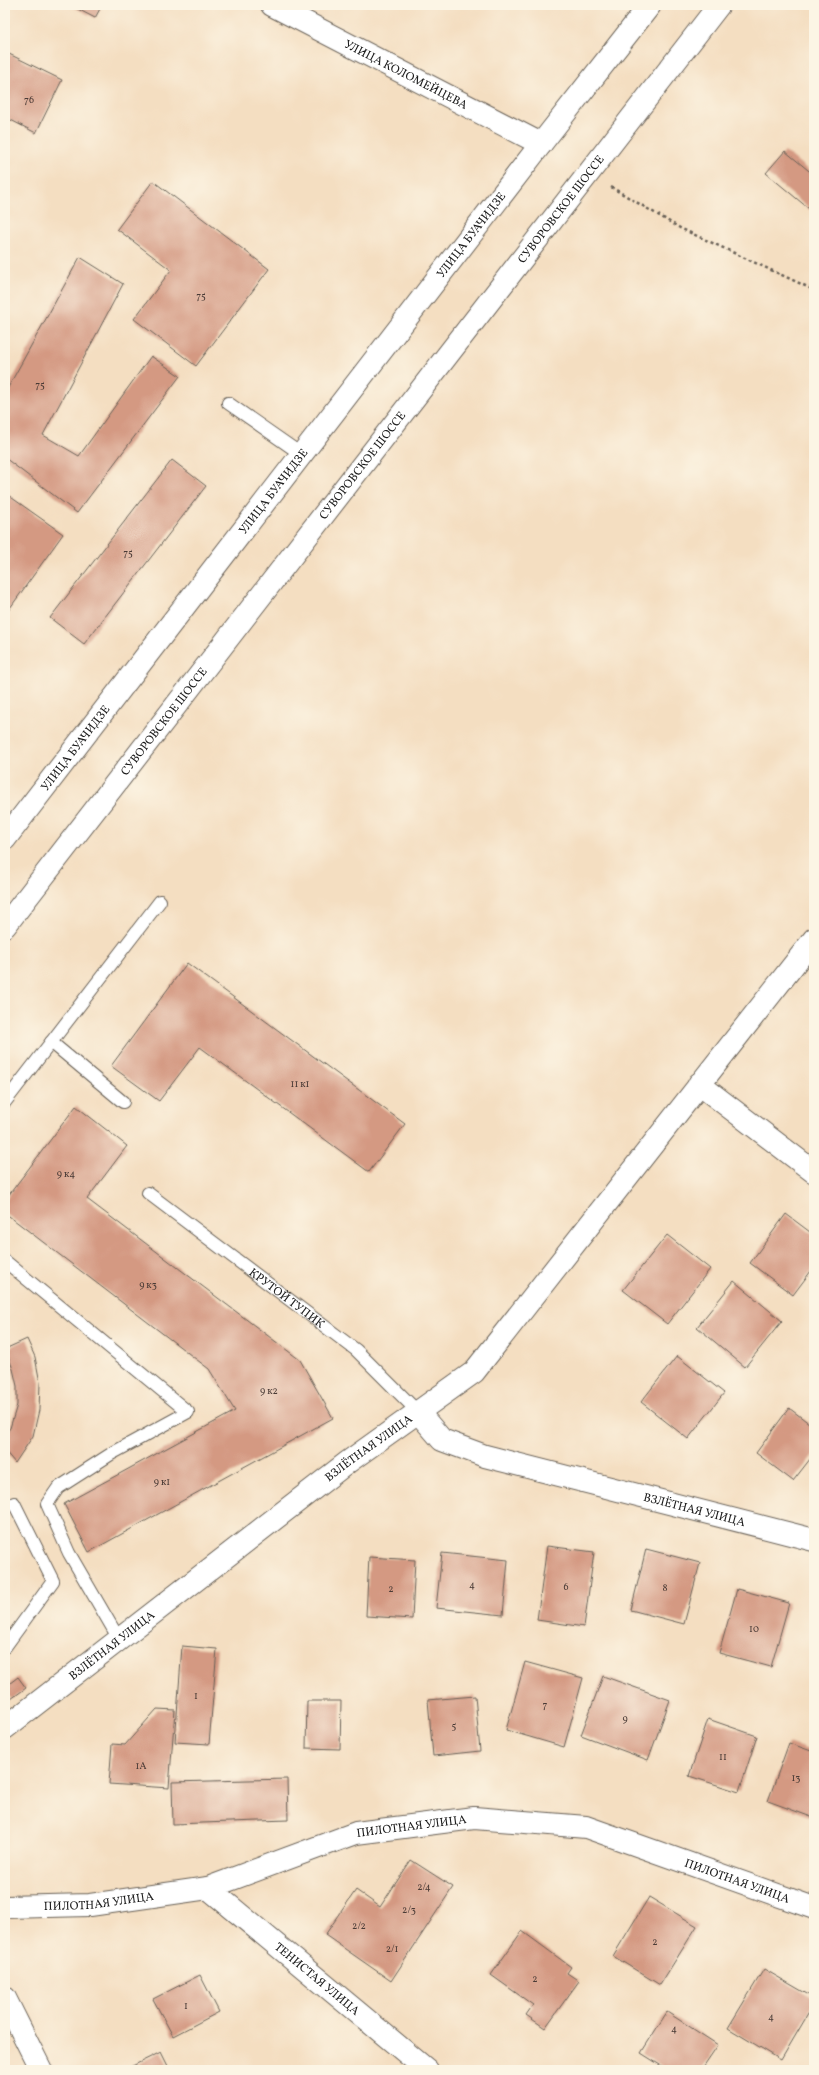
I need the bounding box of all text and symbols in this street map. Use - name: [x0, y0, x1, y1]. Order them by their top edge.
- street label: УЛИЦА КОЛОМЕЙЦЕВА: [341, 37, 471, 114]
- house number: 76: [24, 93, 34, 107]
- street label: СУВОРОВСКОЕ ШОССЕ: [515, 152, 608, 267]
- street label: УЛИЦА БУАЧИДЗЕ: [434, 189, 510, 282]
- house number: 75: [196, 289, 206, 303]
- house number: 75: [35, 378, 45, 392]
- street label: СУВОРОВСКОЕ ШОССЕ: [316, 408, 410, 523]
- street label: УЛИЦА БУАЧИДЗЕ: [236, 446, 312, 538]
- house number: 75: [123, 546, 133, 560]
- street label: СУВОРОВСКОЕ ШОССЕ: [117, 665, 211, 779]
- street label: УЛИЦА БУАЧИДЗЕ: [38, 702, 114, 795]
- house number: 11 к1: [291, 1077, 310, 1091]
- house number: 9 к4: [57, 1167, 75, 1181]
- street label: КРУТОЙ ТУПИК: [245, 1265, 327, 1332]
- house number: 9 к3: [139, 1278, 157, 1292]
- house number: 9 к2: [260, 1384, 278, 1398]
- street label: ВЗЛЁТНАЯ УЛИЦА: [322, 1411, 417, 1486]
- house number: 9 к1: [154, 1475, 170, 1489]
- street label: ВЗЛЁТНАЯ УЛИЦА: [641, 1490, 747, 1531]
- house number: 4: [469, 1578, 475, 1592]
- house number: 6: [563, 1580, 569, 1594]
- house number: 8: [662, 1581, 668, 1595]
- house number: 2: [388, 1582, 394, 1596]
- street label: ВЗЛЁТНАЯ УЛИЦА: [66, 1607, 159, 1684]
- house number: 10: [749, 1622, 759, 1636]
- house number: 1: [194, 1689, 198, 1703]
- house number: 7: [543, 1698, 548, 1712]
- house number: 9: [622, 1712, 628, 1726]
- house number: 5: [452, 1719, 457, 1733]
- house number: 11: [719, 1750, 727, 1764]
- house number: 1А: [136, 1759, 146, 1773]
- house number: 13: [791, 1771, 801, 1785]
- street label: ПИЛОТНАЯ УЛИЦА: [356, 1812, 468, 1842]
- street label: ПИЛОТНАЯ УЛИЦА: [682, 1856, 792, 1908]
- house number: 2/4: [417, 1880, 431, 1894]
- street label: ПИЛОТНАЯ УЛИЦА: [43, 1889, 155, 1915]
- house number: 2/3: [402, 1903, 416, 1917]
- house number: 2/2: [352, 1919, 366, 1933]
- house number: 2: [652, 1935, 658, 1949]
- street label: ТЕНИСТАЯ УЛИЦА: [271, 1939, 363, 2020]
- house number: 2/1: [386, 1942, 398, 1956]
- house number: 2: [532, 1972, 538, 1986]
- house number: 1: [184, 1999, 188, 2013]
- house number: 4: [768, 2010, 774, 2024]
- house number: 4: [671, 2022, 677, 2036]

